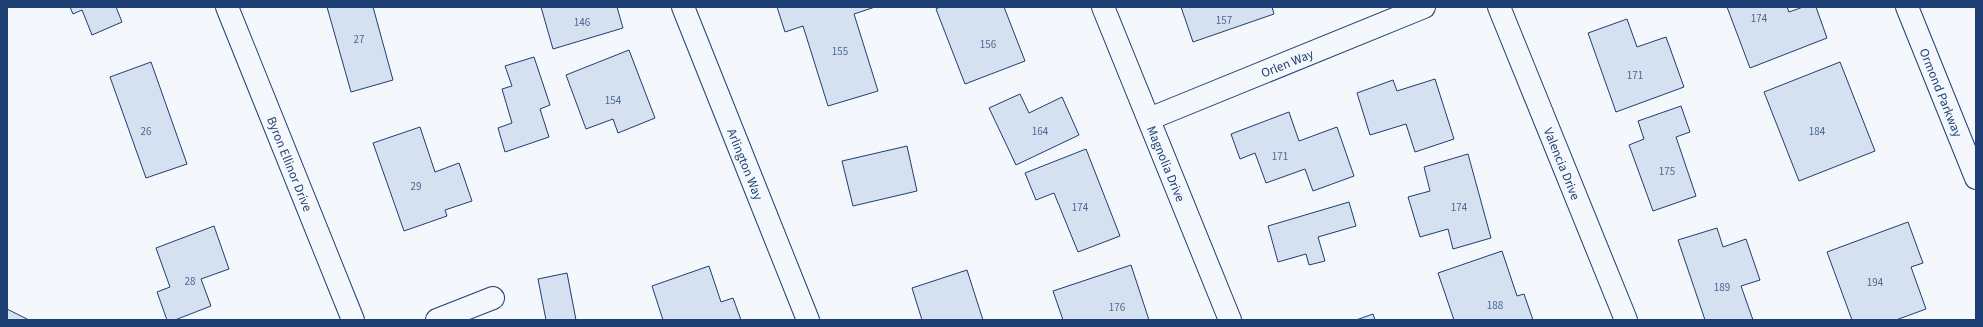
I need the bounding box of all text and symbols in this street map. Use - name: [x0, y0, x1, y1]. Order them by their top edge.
- house number: 174: [1751, 11, 1768, 26]
- house number: 157: [1216, 13, 1232, 28]
- house number: 146: [574, 15, 591, 30]
- house number: 27: [354, 32, 364, 47]
- house number: 156: [980, 37, 997, 52]
- house number: 155: [832, 44, 848, 59]
- street label: Orlen Way: [1258, 45, 1316, 82]
- street label: Ormond Parkway: [1915, 46, 1966, 140]
- house number: 171: [1627, 68, 1643, 83]
- house number: 154: [605, 93, 622, 108]
- street label: Byron Ellinor Drive: [262, 114, 316, 214]
- street label: Magnolia Drive: [1142, 123, 1189, 205]
- house number: 26: [141, 124, 152, 139]
- house number: 164: [1032, 124, 1049, 139]
- house number: 184: [1809, 124, 1826, 139]
- street label: Valencia Drive: [1539, 125, 1584, 203]
- street label: Arlington Way: [722, 126, 767, 203]
- house number: 171: [1272, 149, 1288, 164]
- house number: 175: [1659, 164, 1675, 179]
- house number: 29: [411, 179, 421, 194]
- house number: 174: [1072, 200, 1089, 215]
- house number: 174: [1451, 200, 1468, 215]
- house number: 28: [185, 274, 196, 289]
- house number: 194: [1867, 275, 1884, 290]
- house number: 189: [1714, 280, 1730, 295]
- house number: 188: [1487, 298, 1504, 313]
- house number: 176: [1109, 300, 1126, 315]

